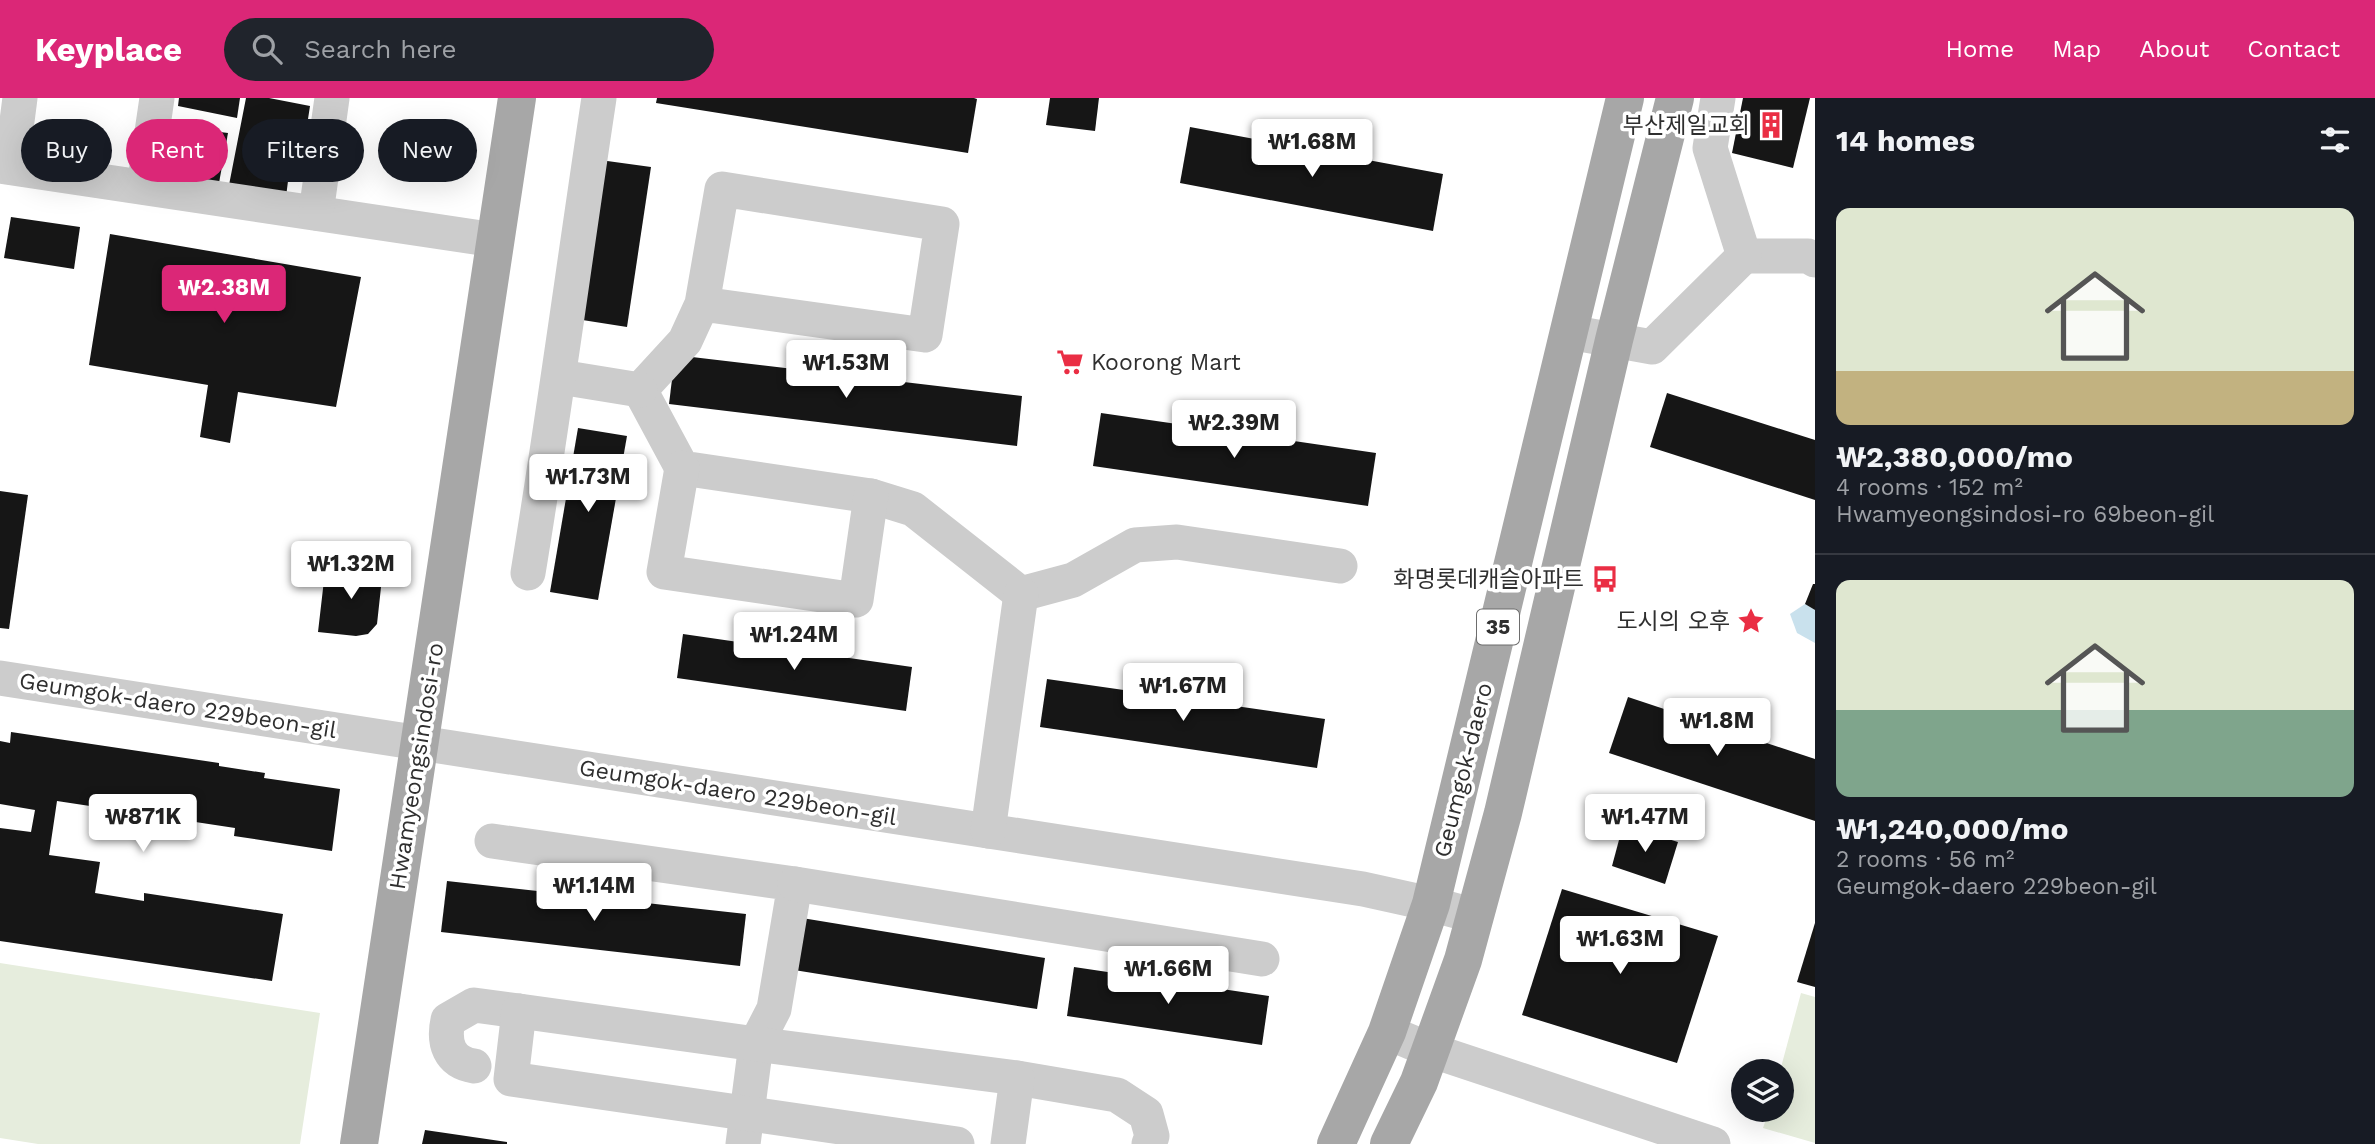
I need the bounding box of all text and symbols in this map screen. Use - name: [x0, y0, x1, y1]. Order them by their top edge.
- search box: [224, 18, 714, 81]
- text: Keyplace: [35, 30, 182, 69]
- icon: search: [248, 30, 286, 68]
- text: Search here: [304, 34, 457, 64]
- text: Home: [1946, 35, 2014, 63]
- text: Map: [2052, 35, 2101, 63]
- text: About: [2139, 35, 2209, 63]
- text: Contact: [2247, 35, 2340, 63]
- building icon: 부산제일교회: [1756, 110, 1786, 140]
- place label: 부산제일교회: [1623, 112, 1750, 139]
- chip: Buy: [21, 119, 112, 182]
- chip: Rent: [126, 119, 228, 182]
- chip: Filters: [242, 119, 364, 182]
- chip: New: [378, 119, 477, 182]
- pin: ₩1.68M: [1255, 120, 1369, 179]
- icon: filters: [2316, 121, 2354, 159]
- text: 14 homes: [1836, 123, 1975, 158]
- text: ₩1.68M: [1268, 128, 1356, 155]
- icon: home: [2032, 253, 2158, 379]
- pin: ₩2.38M: [167, 266, 281, 325]
- text: ₩2.38M: [178, 274, 270, 301]
- pin: ₩1.53M: [789, 341, 903, 400]
- supermarket icon: Koorong Mart: [1055, 347, 1085, 377]
- text: ₩1.53M: [802, 349, 890, 376]
- place label: Koorong Mart: [1091, 349, 1241, 376]
- pin: ₩2.39M: [1177, 400, 1291, 460]
- text: ₩2.39M: [1188, 409, 1280, 436]
- text: ₩2,380,000/mo: [1836, 439, 2073, 474]
- pin: ₩1.73M: [531, 454, 645, 514]
- text: ₩1.73M: [545, 463, 631, 490]
- text: 4 rooms · 152 m²: [1836, 474, 2023, 501]
- text: Hwamyeongsindosi-ro 69beon-gil: [1836, 501, 2214, 528]
- pin: ₩1.32M: [294, 542, 408, 601]
- text: ₩1.32M: [307, 550, 395, 577]
- bus stop icon: 화명롯데캐슬아파트: [1590, 564, 1620, 594]
- place label: 화명롯데캐슬아파트: [1394, 566, 1584, 593]
- place icon: 도시의 오후: [1736, 606, 1766, 636]
- place label: 도시의 오후: [1616, 608, 1730, 635]
- road number: 35: [1477, 610, 1519, 644]
- pin: ₩1.24M: [737, 612, 851, 672]
- text: ₩1.24M: [750, 621, 838, 648]
- icon: home: [2032, 625, 2158, 751]
- street label: Hwamyeongsindosi-ro: [384, 641, 449, 891]
- pin: ₩1.67M: [1126, 664, 1240, 723]
- street label: Geumgok-daero 229beon-gil: [17, 667, 338, 744]
- text: ₩1.67M: [1139, 672, 1227, 699]
- street label: Geumgok-daero: [1429, 680, 1498, 860]
- pin: ₩1.8M: [1668, 698, 1766, 758]
- text: ₩1.8M: [1680, 707, 1754, 734]
- street label: Geumgok-daero 229beon-gil: [577, 754, 898, 831]
- pin: ₩871K: [94, 794, 192, 854]
- pin: ₩1.47M: [1588, 794, 1702, 854]
- text: ₩871K: [105, 803, 181, 830]
- text: ₩1.47M: [1601, 803, 1689, 830]
- text: ₩1,240,000/mo: [1836, 811, 2068, 846]
- text: 2 rooms · 56 m²: [1836, 846, 2014, 873]
- pin: ₩1.14M: [537, 864, 651, 923]
- text: ₩1.14M: [553, 872, 635, 899]
- text: Geumgok-daero 229beon-gil: [1836, 873, 2157, 900]
- pin: ₩1.63M: [1563, 916, 1677, 976]
- text: ₩1.63M: [1576, 925, 1664, 952]
- pin: ₩1.66M: [1111, 946, 1225, 1006]
- text: ₩1.66M: [1124, 955, 1212, 982]
- map controls: [1731, 1059, 1794, 1122]
- button: layers: [1731, 1059, 1794, 1122]

